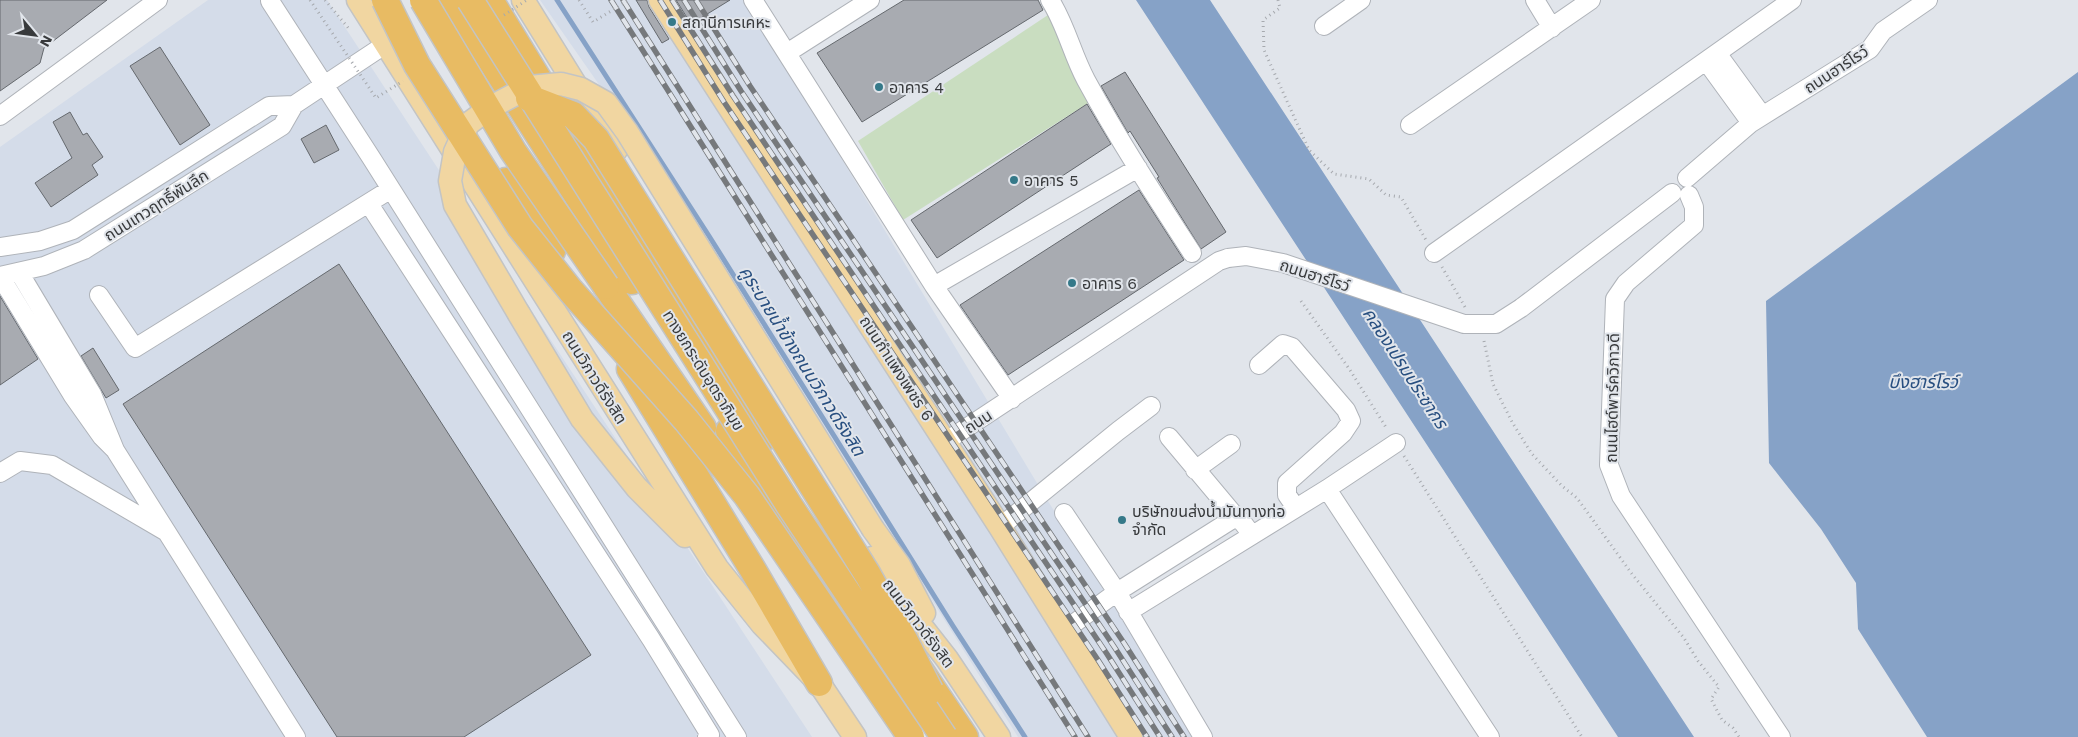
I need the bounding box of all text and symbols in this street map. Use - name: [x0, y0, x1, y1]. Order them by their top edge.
- north arrow: [10, 10, 60, 60]
- place label: สถานีการเคหะ: [682, 13, 770, 32]
- marker: สถานีการเคหะ: [666, 16, 678, 28]
- text: N: [37, 33, 56, 50]
- street label: ถนนฮาร์โรว์: [1800, 41, 1872, 97]
- place label: อาคาร 4: [889, 78, 944, 97]
- marker: อาคาร 4: [873, 81, 885, 93]
- street label: ถนนเทวฤทธิ์พันลึก: [101, 166, 212, 245]
- place label: อาคาร 5: [1024, 171, 1079, 190]
- marker: อาคาร 5: [1008, 174, 1020, 186]
- street label: ถนนฮาร์โรว์: [1277, 255, 1353, 296]
- water label: คูระบายน้ำข้างถนนวิภาวดีรังสิต: [734, 261, 872, 461]
- place label: อาคาร 6: [1082, 274, 1137, 293]
- marker: อาคาร 6: [1066, 277, 1078, 289]
- water label: คลองเปรมประชากร: [1359, 303, 1453, 433]
- street label: ทางยกระดับอุตราภิมุข: [659, 306, 748, 434]
- street label: ถนนกำแพงเพชร 6: [856, 312, 938, 424]
- street label: ถนนวิภาวดีรังสิต: [558, 327, 631, 428]
- street label: ถนนไฮด์พาร์ควิภาวดี: [1602, 333, 1623, 463]
- water label: บึงฮาร์โรว์: [1888, 371, 1961, 392]
- street label: ถนน: [961, 405, 996, 437]
- place label: บริษัทขนส่งน้ำมันทางท่อ จำกัด: [1132, 500, 1285, 539]
- marker: บริษัทขนส่งน้ำมันทางท่อ จำกัด: [1116, 514, 1128, 526]
- street label: ถนนวิภาวดีรังสิต: [879, 575, 958, 672]

